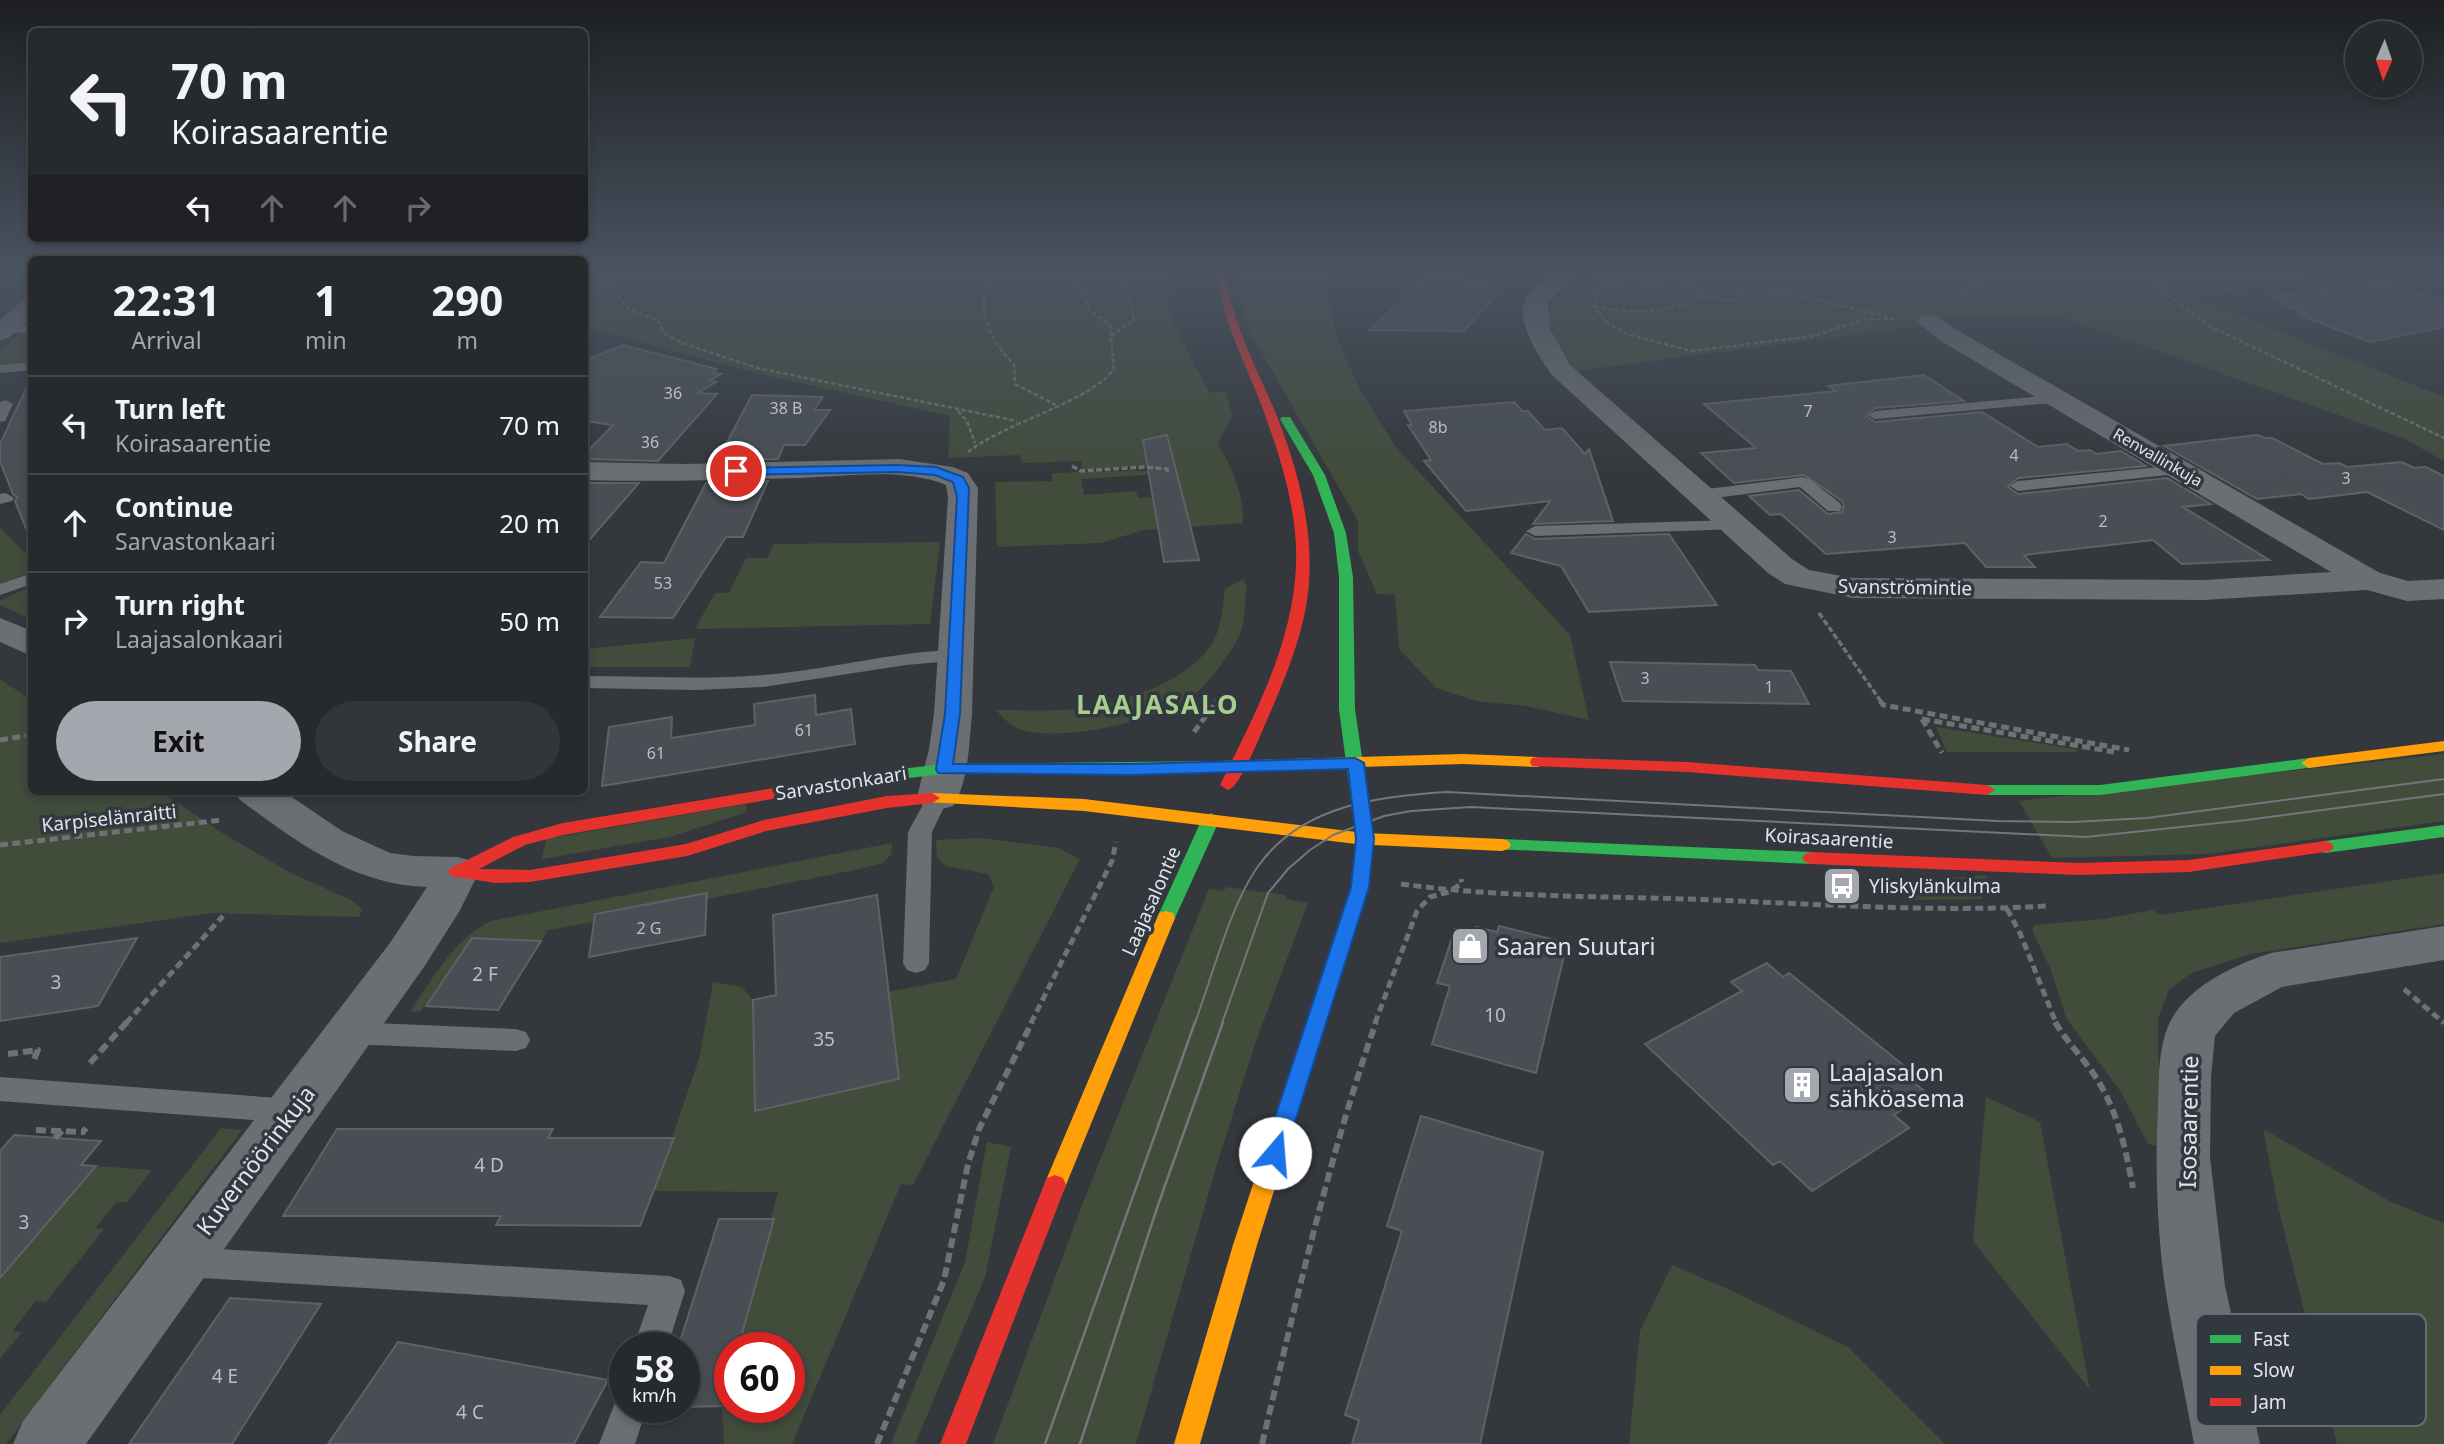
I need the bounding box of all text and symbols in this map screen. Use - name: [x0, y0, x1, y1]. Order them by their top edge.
- north arrow: [2345, 21, 2422, 98]
- map controls: [2345, 21, 2422, 98]
- text: 70 m: [171, 47, 288, 113]
- icon: left: [56, 56, 147, 147]
- text: Koirasaarentie: [171, 110, 388, 153]
- icon: left: [180, 189, 218, 227]
- icon: ahead: [253, 189, 291, 227]
- icon: ahead: [326, 189, 364, 227]
- icon: right: [399, 189, 437, 227]
- text: 22:31: [113, 271, 220, 328]
- text: 1: [314, 271, 338, 328]
- text: 290: [431, 271, 503, 328]
- text: Arrival: [131, 324, 202, 356]
- text: min: [305, 324, 347, 356]
- text: m: [457, 324, 478, 356]
- house number: 36: [664, 382, 682, 404]
- text: Turn left: [115, 391, 226, 427]
- house number: 38 B: [770, 397, 802, 419]
- house number: 7: [1803, 400, 1813, 422]
- icon: left: [56, 406, 94, 444]
- text: 70 m: [499, 407, 560, 443]
- house number: 8b: [1429, 416, 1448, 438]
- street label: Renvallinkuja: [2109, 423, 2207, 491]
- text: Koirasaarentie: [115, 427, 271, 459]
- house number: 36: [641, 431, 659, 453]
- pin: [706, 441, 766, 501]
- house number: 4: [2009, 444, 2019, 466]
- icon: arrive: [717, 452, 755, 490]
- house number: 3: [2341, 467, 2351, 489]
- text: Continue: [115, 489, 233, 525]
- icon: ahead: [56, 504, 94, 542]
- text: 20 m: [499, 505, 560, 541]
- house number: 2: [2098, 510, 2108, 532]
- text: Sarvastonkaari: [115, 525, 276, 557]
- house number: 3: [1887, 526, 1897, 548]
- house number: 53: [654, 572, 672, 594]
- street label: Svanströmintie: [1838, 573, 1972, 601]
- text: Turn right: [115, 587, 245, 623]
- icon: right: [56, 602, 94, 640]
- text: 50 m: [499, 603, 560, 639]
- text: Laajasalonkaari: [115, 623, 283, 655]
- house number: 3: [1640, 667, 1650, 689]
- house number: 1: [1764, 676, 1774, 698]
- district label: LAAJASALO: [1076, 686, 1240, 722]
- button: Exit: [56, 701, 301, 781]
- button: Share: [315, 701, 560, 781]
- house number: 61: [795, 719, 813, 741]
- house number: 61: [647, 742, 665, 764]
- street label: Sarvastonkaari: [773, 760, 909, 806]
- street label: Karpiselänraitti: [40, 798, 178, 838]
- street label: Koirasaarentie: [1764, 822, 1894, 854]
- street label: Laajasalontie: [1115, 842, 1187, 960]
- bus stop icon: Yliskylänkulma: [1821, 865, 1863, 907]
- place label: Yliskylänkulma: [1869, 873, 2001, 899]
- house number: 2 G: [637, 917, 661, 939]
- shop icon: Saaren Suutari: [1449, 925, 1491, 967]
- place label: Saaren Suutari: [1497, 930, 1655, 962]
- house number: 2 F: [472, 961, 498, 987]
- house number: 3: [51, 969, 61, 995]
- house number: 10: [1484, 1002, 1506, 1028]
- house number: 35: [813, 1026, 835, 1052]
- street label: Isosaarentie: [2171, 1055, 2205, 1189]
- place label: Laajasalon sähköasema: [1829, 1056, 1965, 1114]
- building icon: Laajasalon sähköasema: [1781, 1064, 1823, 1106]
- street label: Kuvernöörinkuja: [188, 1079, 322, 1241]
- position arrow: [1238, 1116, 1312, 1190]
- house number: 4 D: [474, 1152, 504, 1178]
- house number: 3: [19, 1209, 29, 1235]
- legend: [2196, 1314, 2426, 1426]
- text: Fast: [2253, 1326, 2290, 1352]
- speed limit sign: 60: [714, 1332, 805, 1423]
- text: 58: [634, 1345, 675, 1392]
- text: Slow: [2253, 1357, 2294, 1383]
- house number: 4 E: [212, 1363, 238, 1389]
- text: km/h: [632, 1383, 677, 1407]
- text: Jam: [2251, 1389, 2287, 1415]
- house number: 4 C: [456, 1399, 484, 1425]

